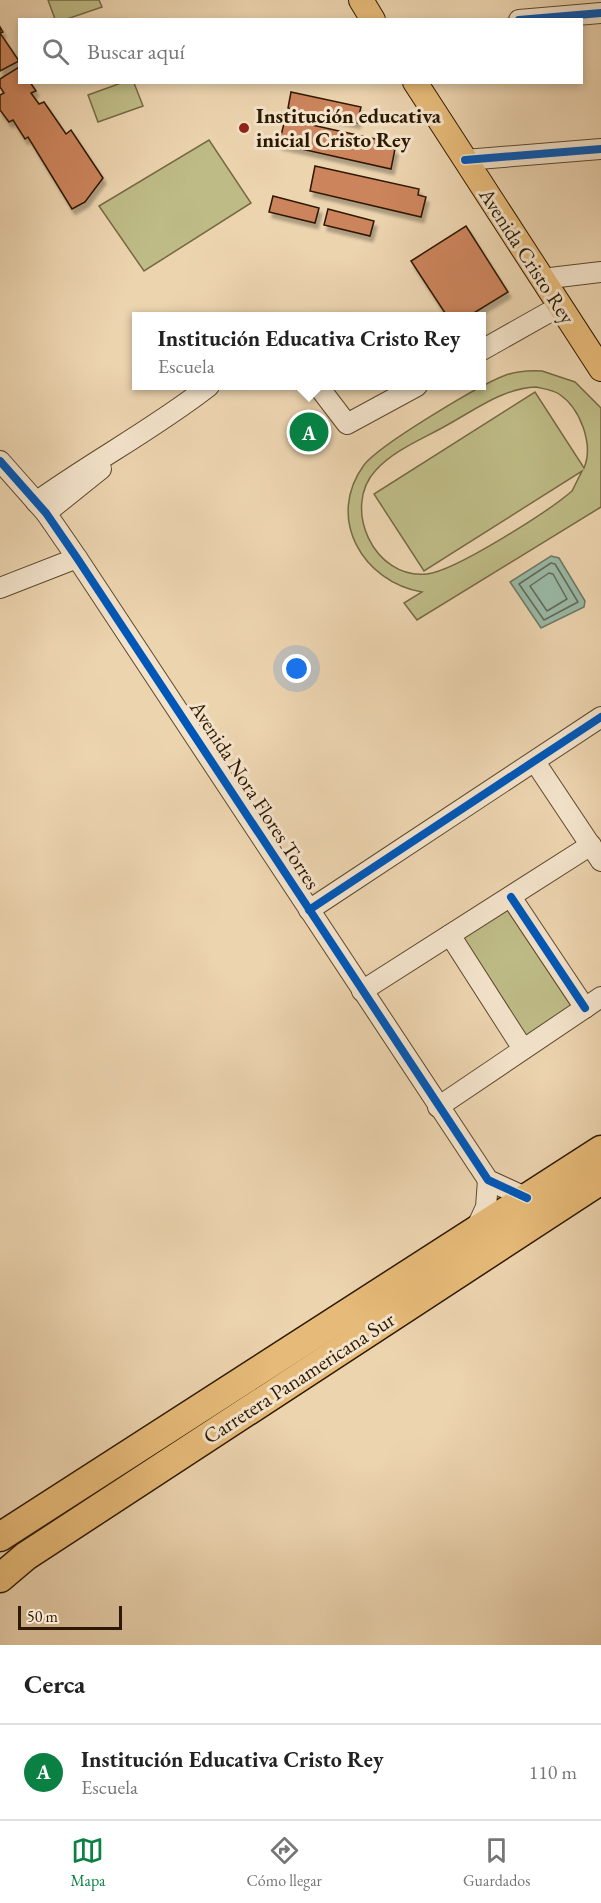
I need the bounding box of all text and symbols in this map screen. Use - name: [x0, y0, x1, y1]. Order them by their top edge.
- search box: [18, 18, 583, 84]
- icon: search: [39, 35, 72, 68]
- text: Buscar aquí: [87, 37, 185, 66]
- place label: Institución educativa inicial Cristo Rey: [256, 102, 442, 153]
- marker: Institución educativa inicial Cristo Rey: [237, 121, 251, 135]
- street label: Avenida Cristo Rey: [473, 182, 582, 329]
- popup: [132, 312, 486, 390]
- text: Institución Educativa Cristo Rey: [158, 324, 460, 353]
- text: Escuela: [158, 353, 215, 379]
- pin: A: [290, 410, 328, 454]
- your location: [282, 654, 311, 683]
- street label: Avenida Nora Flores Torres: [184, 694, 327, 894]
- street label: Carretera Panamericana Sur: [198, 1306, 400, 1450]
- scale bar: [18, 1603, 122, 1630]
- text: 50 m: [27, 1606, 58, 1627]
- text: Cerca: [24, 1667, 85, 1701]
- text: Institución Educativa Cristo Rey: [81, 1745, 384, 1774]
- text: A: [36, 1759, 51, 1785]
- text: 110 m: [529, 1759, 577, 1785]
- text: Escuela: [81, 1774, 138, 1800]
- tab: Mapa: [71, 1834, 105, 1891]
- tab: Cómo llegar: [246, 1834, 322, 1891]
- tab: Guardados: [463, 1834, 530, 1891]

